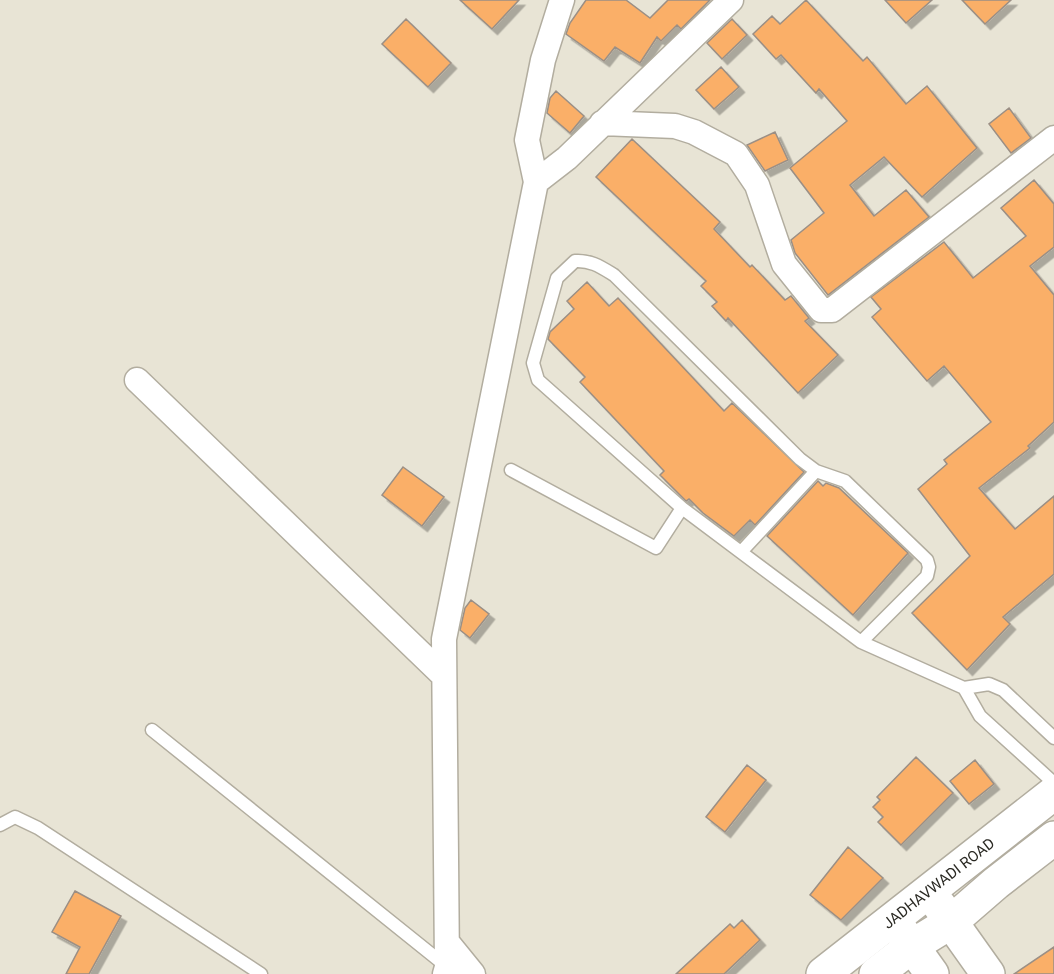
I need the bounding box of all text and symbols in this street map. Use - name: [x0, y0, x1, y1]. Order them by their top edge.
- street label: JADHAVWADI ROAD: [879, 834, 998, 933]

